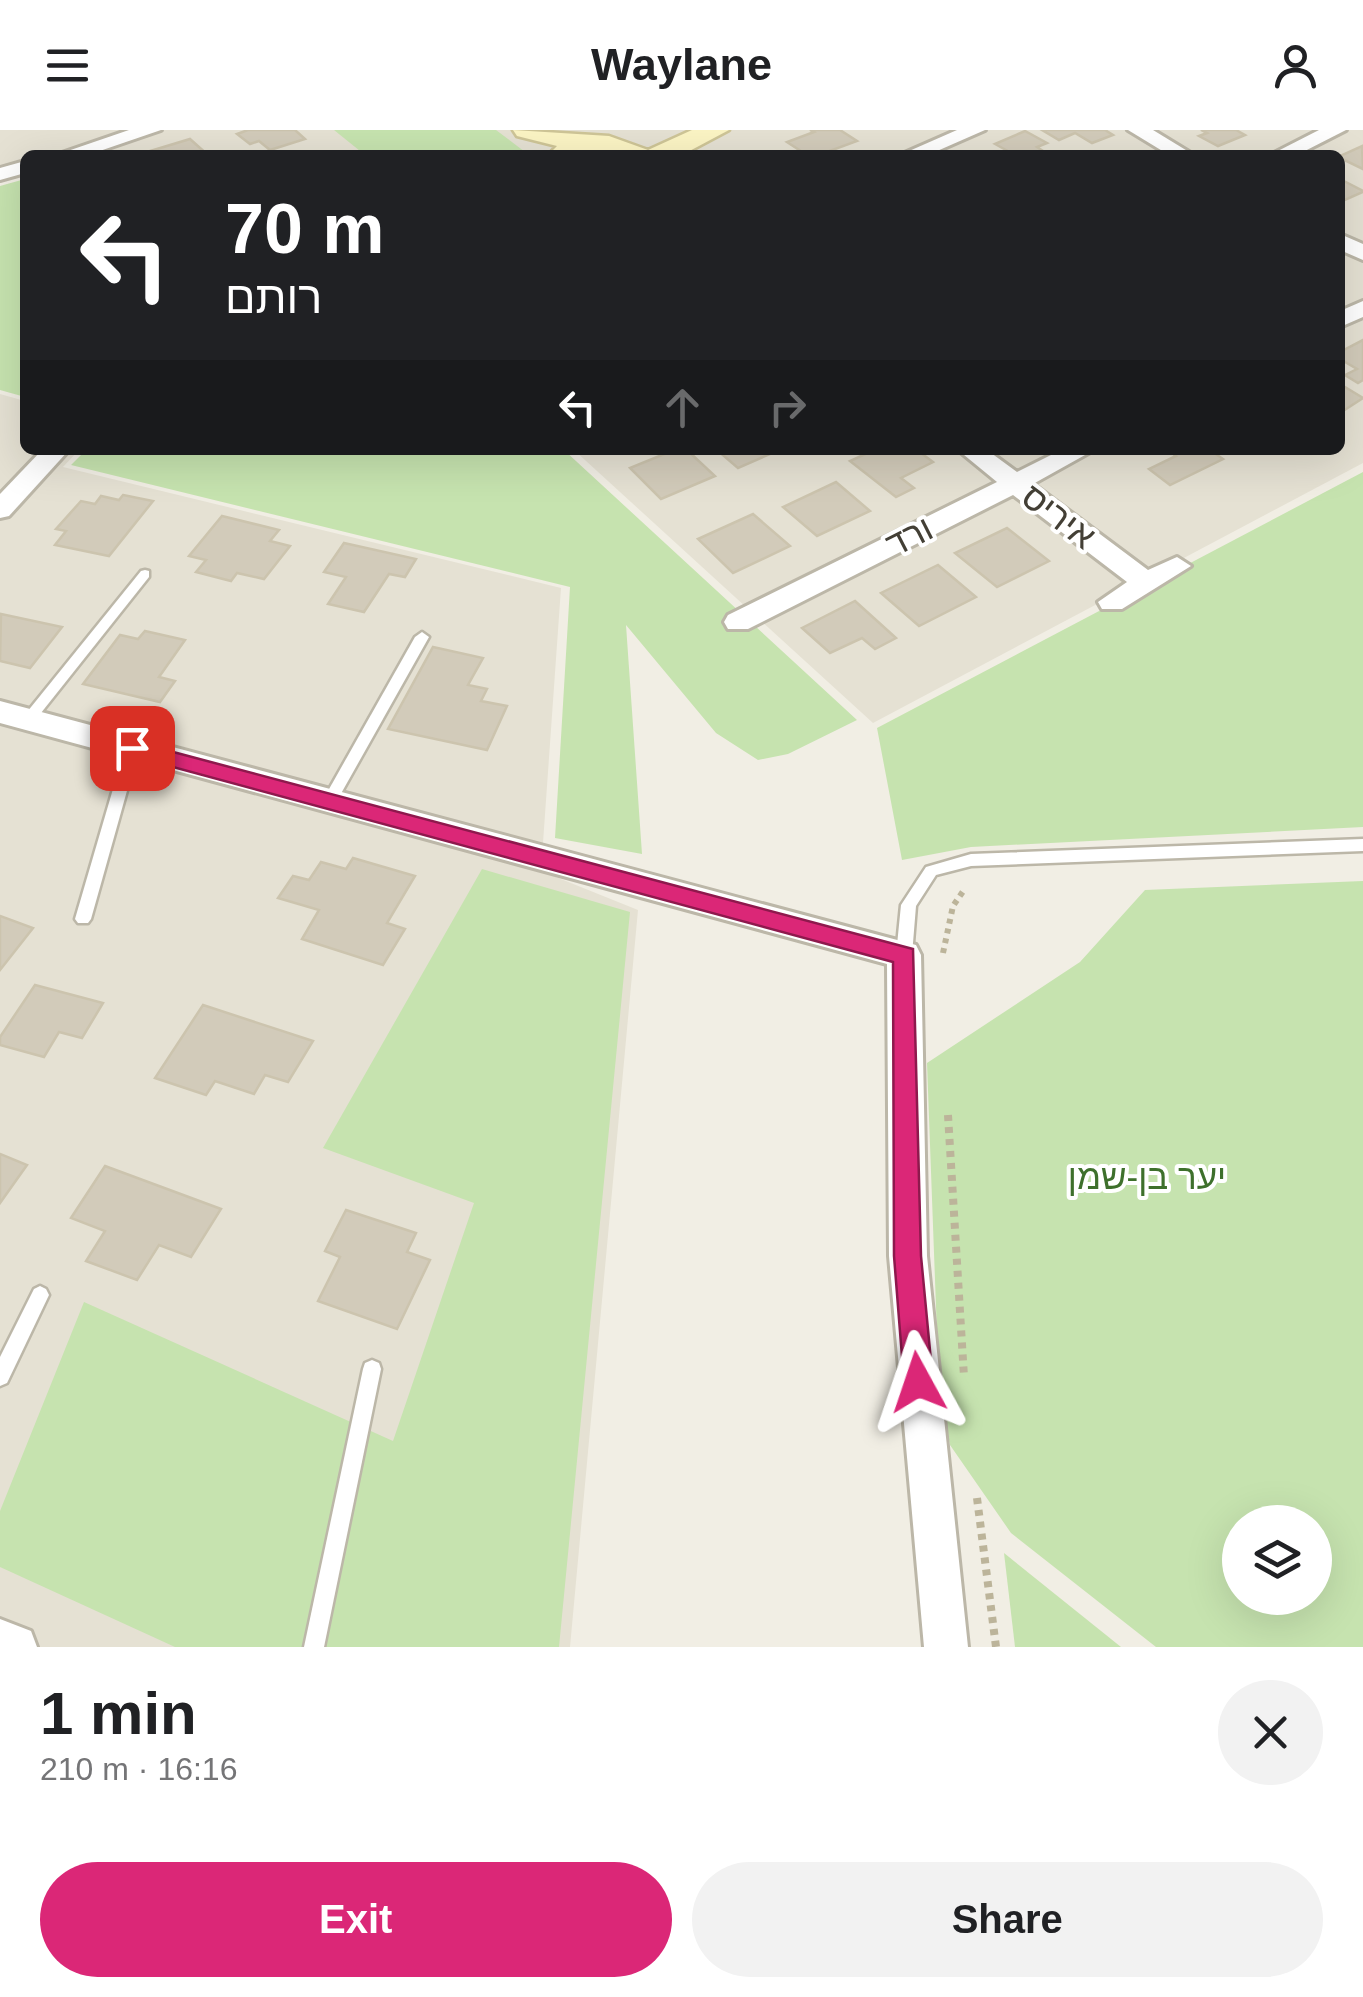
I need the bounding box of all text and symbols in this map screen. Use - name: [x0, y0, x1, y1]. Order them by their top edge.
- icon: menu: [40, 38, 95, 93]
- icon: person: [1268, 38, 1323, 93]
- text: Waylane: [591, 39, 772, 90]
- icon: left: [60, 190, 190, 320]
- text: 70 m: [225, 190, 385, 268]
- text: רותם: [225, 272, 322, 323]
- icon: left: [550, 380, 605, 435]
- icon: ahead: [655, 380, 710, 435]
- icon: right: [760, 380, 815, 435]
- street label: איריס: [1015, 476, 1103, 556]
- street label: ורד: [879, 508, 939, 564]
- pin: [90, 706, 175, 791]
- icon: arrive: [105, 721, 160, 776]
- park label: יער בן-שמן: [1068, 1157, 1226, 1196]
- position arrow: [866, 1330, 970, 1434]
- map controls: [1222, 1505, 1332, 1615]
- button: layers: [1222, 1505, 1332, 1615]
- text: 1 min: [40, 1680, 197, 1747]
- button: close: [1218, 1680, 1323, 1785]
- text: 210 m · 16:16: [40, 1751, 237, 1787]
- button: Exit: [40, 1862, 672, 1977]
- button: Share: [692, 1862, 1323, 1977]

